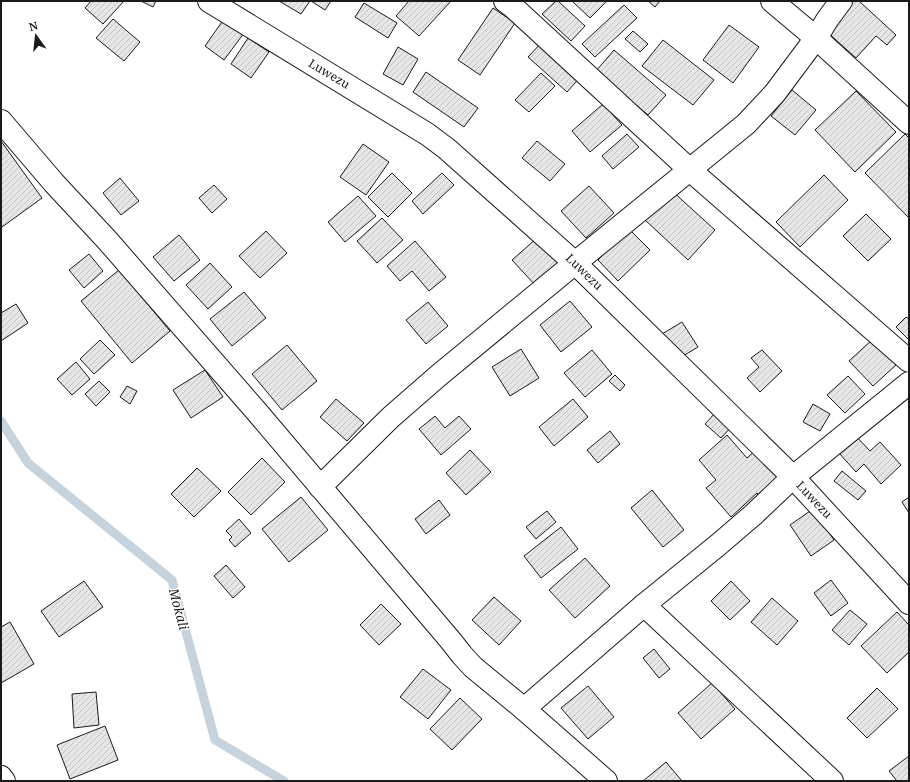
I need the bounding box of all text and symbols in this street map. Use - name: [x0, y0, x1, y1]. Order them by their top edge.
- north arrow: [16, 16, 56, 56]
- text: N: [27, 17, 40, 34]
- street label: Luwezu: [305, 55, 354, 93]
- street label: Luwezu: [562, 250, 607, 294]
- street label: Luwezu: [793, 477, 836, 522]
- water label: Mokali: [165, 585, 193, 632]

